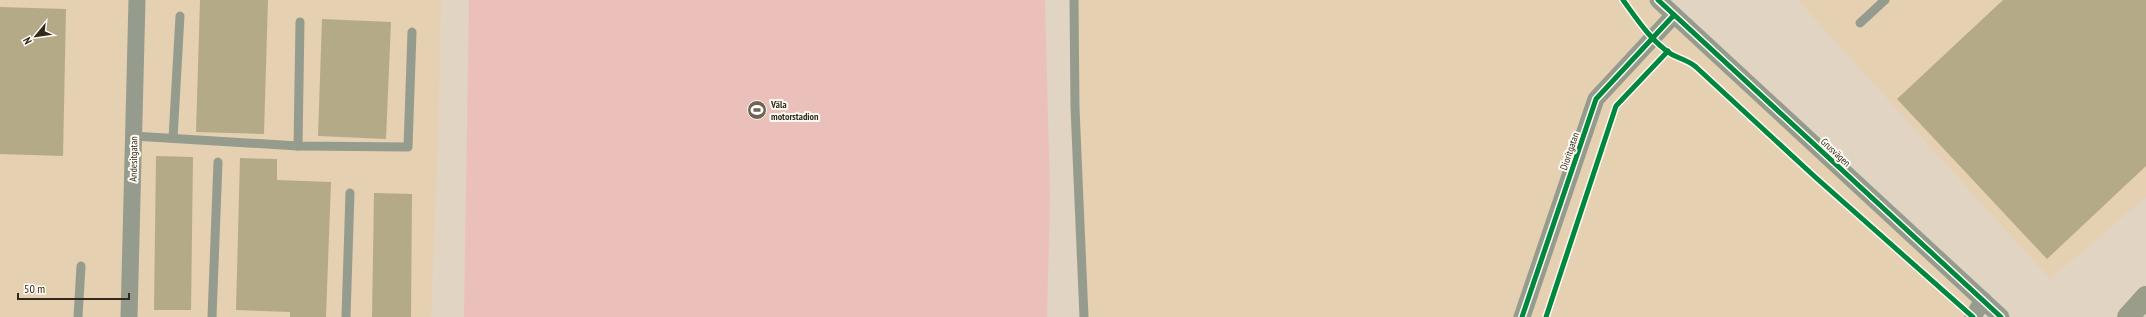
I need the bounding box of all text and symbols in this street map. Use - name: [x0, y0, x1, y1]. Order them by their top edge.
- north arrow: [16, 16, 56, 56]
- text: N: [20, 35, 35, 47]
- place label: Väla motorstadion: [770, 98, 819, 123]
- sports icon: Väla motorstadion: [746, 99, 768, 121]
- street label: Dioritgatan: [1557, 131, 1582, 172]
- street label: Grusvägen: [1818, 135, 1853, 169]
- street label: Andesitgatan: [127, 136, 140, 182]
- scale bar: [18, 275, 129, 301]
- text: 50 m: [24, 281, 45, 296]

